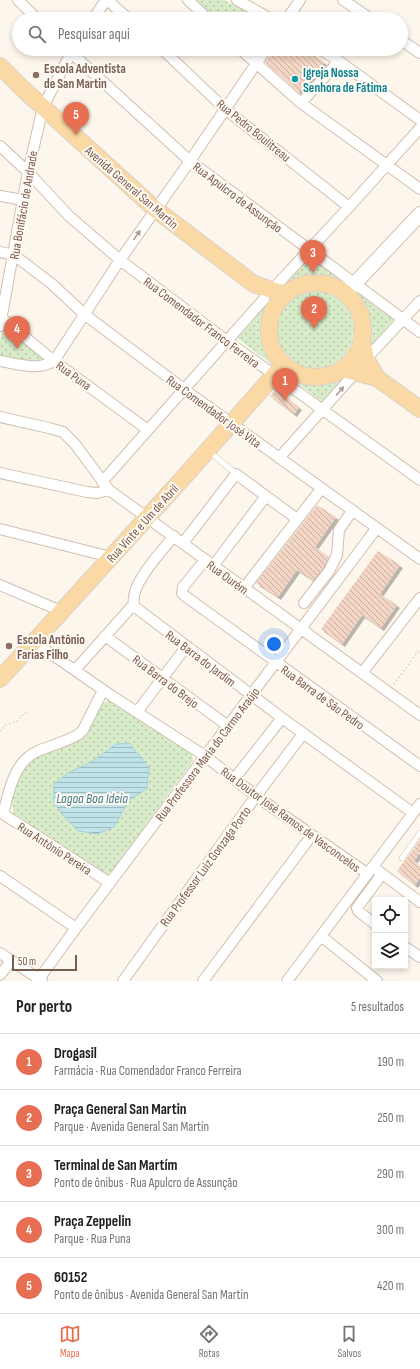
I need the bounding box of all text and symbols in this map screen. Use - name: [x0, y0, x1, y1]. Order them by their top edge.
- search box: [12, 12, 408, 56]
- icon: search: [26, 23, 48, 45]
- text: Pesquisar aqui: [58, 25, 130, 44]
- place label: Escola Adventista de San Martin: [44, 61, 126, 92]
- place label: Igreja Nossa Senhora de Fátima: [303, 65, 387, 96]
- marker: Escola Adventista de San Martin: [31, 70, 41, 80]
- marker: Igreja Nossa Senhora de Fátima: [290, 74, 300, 84]
- street label: Rua Pedro Boulitreau: [213, 96, 294, 165]
- pin: 5: [63, 102, 89, 135]
- street label: Avenida General San Martin: [81, 142, 181, 233]
- street label: Rua Bonifácio de Andrade: [7, 150, 41, 261]
- street label: Rua Apulcro de Assunção: [190, 159, 285, 237]
- one-way arrow: [133, 229, 141, 240]
- pin: 3: [300, 240, 326, 273]
- street label: Rua Comendador Franco Ferreira: [140, 274, 263, 372]
- pin: 2: [301, 296, 327, 329]
- pin: 4: [4, 316, 30, 349]
- street label: Rua Puna: [53, 358, 94, 394]
- pin: 1: [272, 368, 298, 401]
- street label: Rua Comendador José Vita: [163, 372, 264, 452]
- one-way arrow: [335, 386, 344, 396]
- street label: Rua Vinte e Um de Abril: [103, 481, 182, 566]
- street label: Rua Ourém: [204, 557, 251, 598]
- street label: Rua Barra do Jardim: [162, 627, 239, 690]
- place label: Escola Antônio Farias Filho: [17, 632, 85, 663]
- your location: [264, 634, 284, 654]
- marker: Escola Antônio Farias Filho: [4, 641, 14, 651]
- street label: Rua Barra do Brejo: [129, 652, 202, 712]
- street label: Rua Barra de São Pedro: [277, 662, 367, 734]
- street label: Rua Professora Maria do Carmo Araújo: [152, 684, 263, 825]
- street label: Rua Doutor José Ramos de Vasconcelos: [217, 764, 364, 876]
- water label: Lagoa Boa Ideia: [56, 790, 128, 807]
- street label: Rua Professor Luiz Gonzaga Porto: [157, 803, 255, 930]
- street label: Rua Antônio Pereira: [14, 819, 94, 879]
- map controls: [372, 897, 408, 969]
- button: locate: [372, 897, 408, 933]
- button: layers: [372, 933, 408, 969]
- scale bar: [12, 953, 77, 972]
- text: 50 m: [18, 955, 36, 968]
- text: Por perto: [16, 997, 72, 1017]
- text: 5 resultados: [351, 999, 404, 1015]
- text: Drogasil: [54, 1044, 97, 1063]
- text: 1: [26, 1054, 32, 1070]
- text: 190 m: [377, 1054, 404, 1070]
- text: Farmácia · Rua Comendador Franco Ferreira: [54, 1063, 241, 1079]
- text: Praça General San Martin: [54, 1100, 186, 1119]
- text: 2: [26, 1110, 32, 1126]
- text: 250 m: [377, 1110, 404, 1126]
- text: Parque · Avenida General San Martin: [54, 1119, 209, 1135]
- text: Terminal de San Martím: [54, 1156, 177, 1175]
- text: 3: [26, 1166, 32, 1182]
- text: 290 m: [377, 1166, 404, 1182]
- text: Ponto de ônibus · Rua Apulcro de Assunção: [54, 1175, 238, 1191]
- text: Praça Zeppelin: [54, 1212, 131, 1231]
- text: 4: [26, 1222, 32, 1238]
- text: 300 m: [377, 1222, 404, 1238]
- text: Parque · Rua Puna: [54, 1231, 131, 1247]
- text: 60152: [54, 1268, 87, 1287]
- text: 5: [26, 1278, 32, 1294]
- text: 420 m: [377, 1278, 404, 1294]
- text: Ponto de ônibus · Avenida General San Martin: [54, 1287, 249, 1303]
- tab: Mapa: [59, 1323, 81, 1360]
- tab: Rotas: [198, 1323, 220, 1360]
- tab: Salvos: [338, 1323, 361, 1360]

